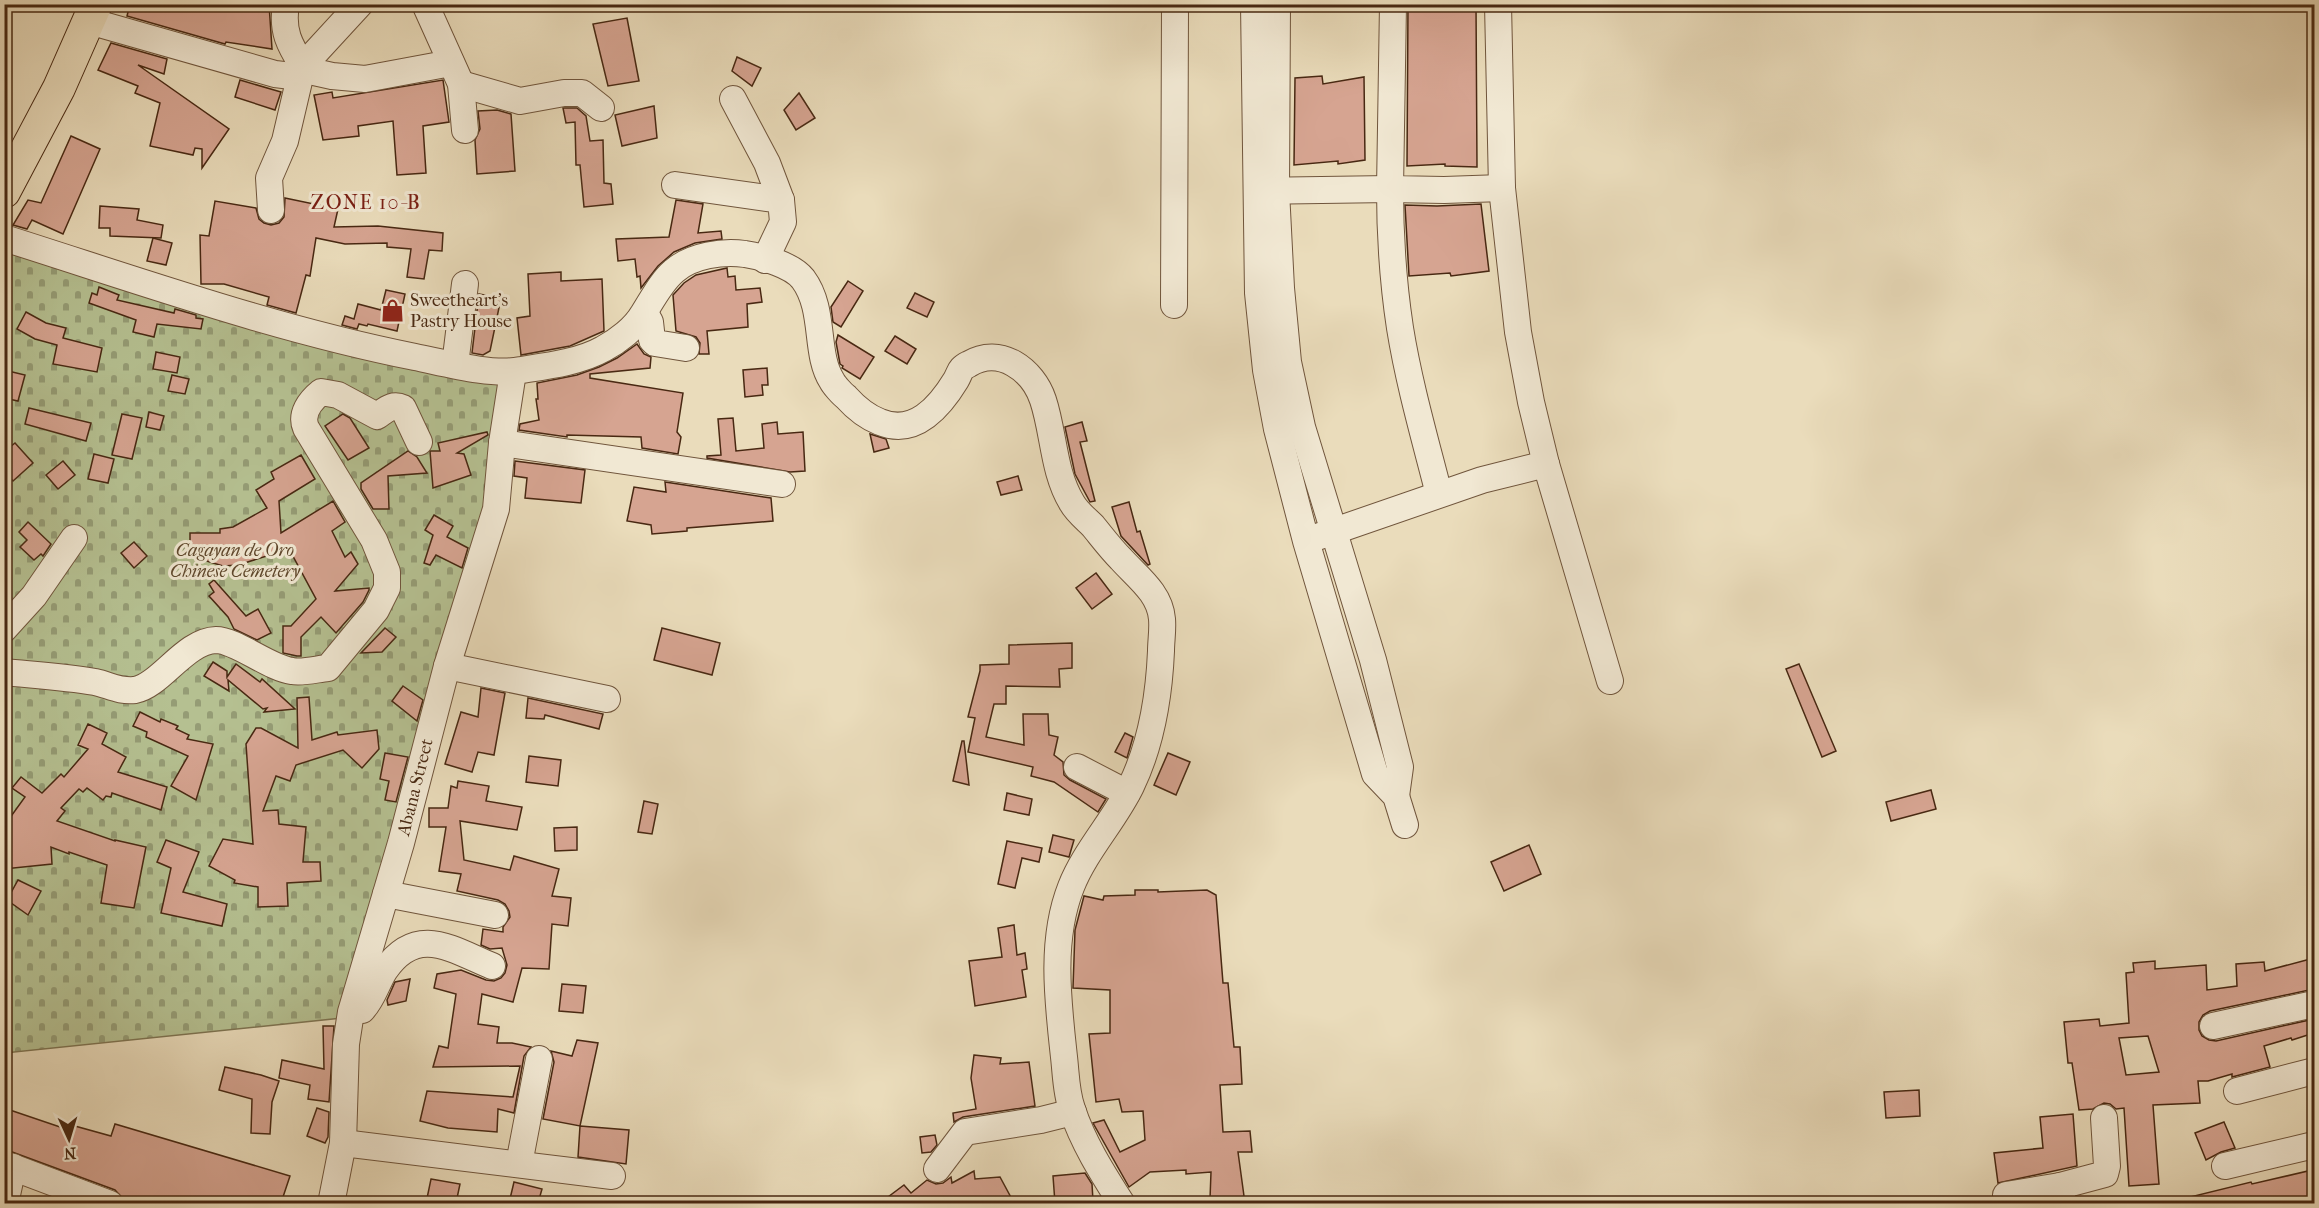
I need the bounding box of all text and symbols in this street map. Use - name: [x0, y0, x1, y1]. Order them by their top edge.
- district label: ZONE 10-B: [311, 191, 421, 214]
- place label: Sweetheart's Pastry House: [410, 290, 512, 332]
- shop icon: Sweetheart's Pastry House: [379, 297, 405, 323]
- park label: Cagayan de Oro Chinese Cemetery: [170, 540, 301, 582]
- street label: Abana Street: [393, 736, 438, 839]
- north arrow: [39, 1109, 99, 1169]
- text: N: [62, 1144, 77, 1163]

